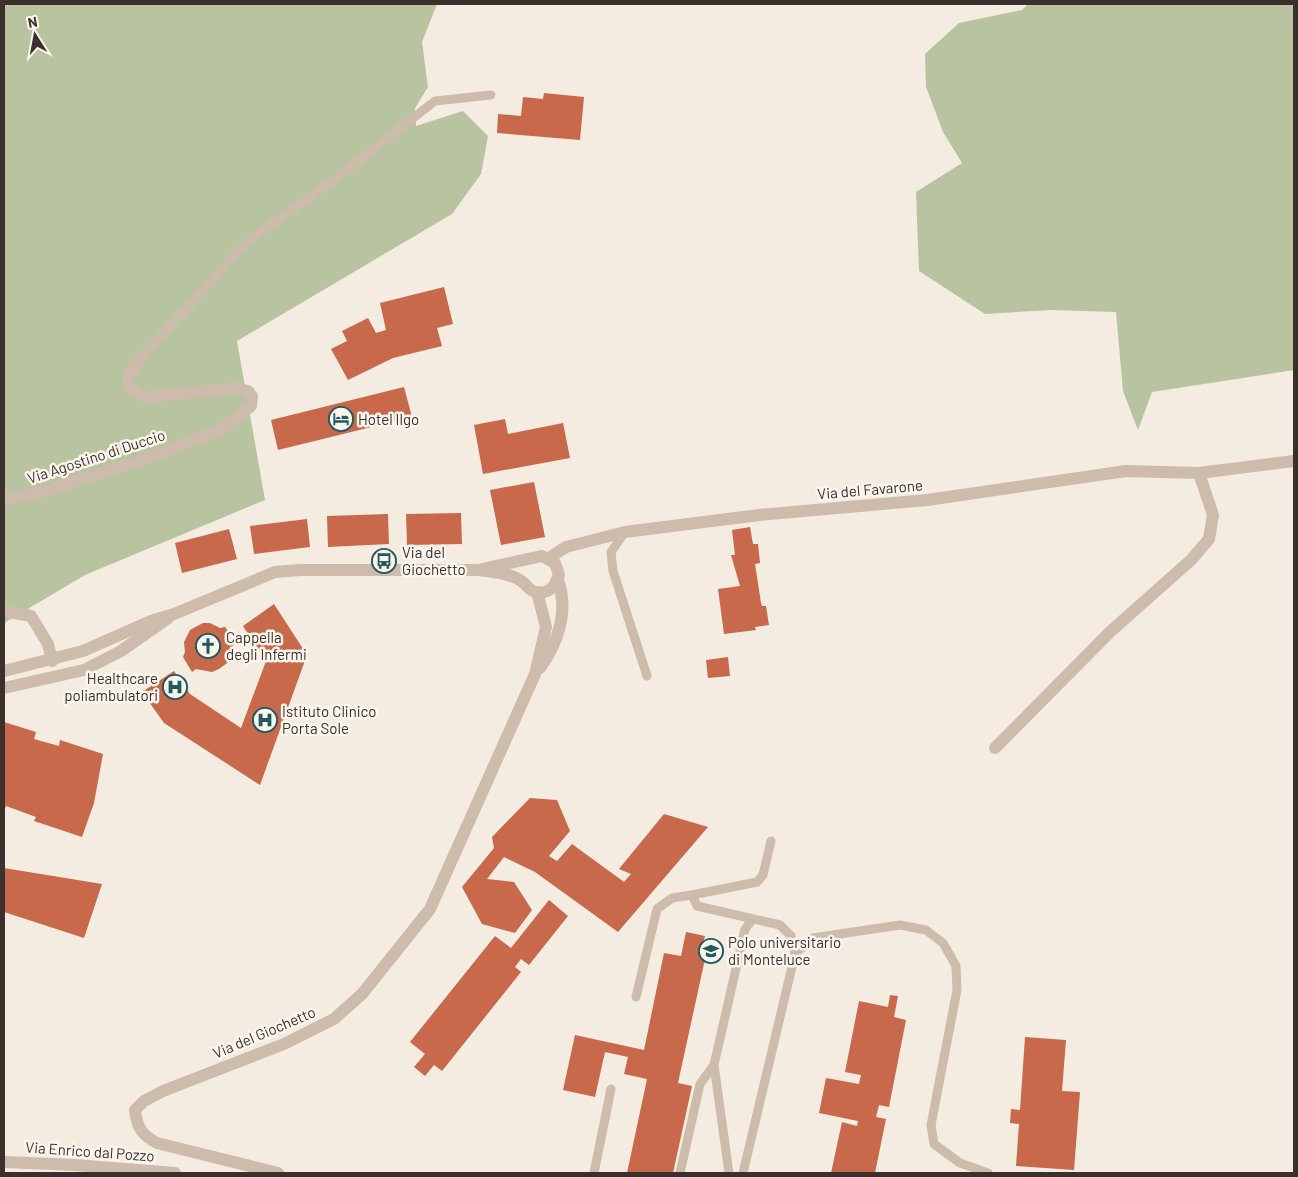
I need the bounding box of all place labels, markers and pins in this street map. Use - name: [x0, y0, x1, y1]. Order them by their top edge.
- hotel icon: Hotel Ilgo: [328, 406, 354, 432]
- place label: Hotel Ilgo: [358, 410, 419, 428]
- place label: Via del Giochetto: [402, 543, 466, 578]
- bus stop icon: Via del Giochetto: [371, 548, 397, 574]
- place label: Cappella degli Infermi: [226, 628, 307, 663]
- church icon: Cappella degli Infermi: [195, 633, 221, 659]
- place label: Healthcare poliambulatori: [64, 669, 158, 704]
- hospital icon: Healthcare poliambulatori: [162, 674, 188, 700]
- place label: Istituto Clinico Porta Sole: [282, 702, 377, 737]
- hospital icon: Istituto Clinico Porta Sole: [252, 707, 278, 733]
- place label: Polo universitario di Monteluce: [728, 933, 841, 968]
- school or university icon: Polo universitario di Monteluce: [698, 938, 724, 964]

